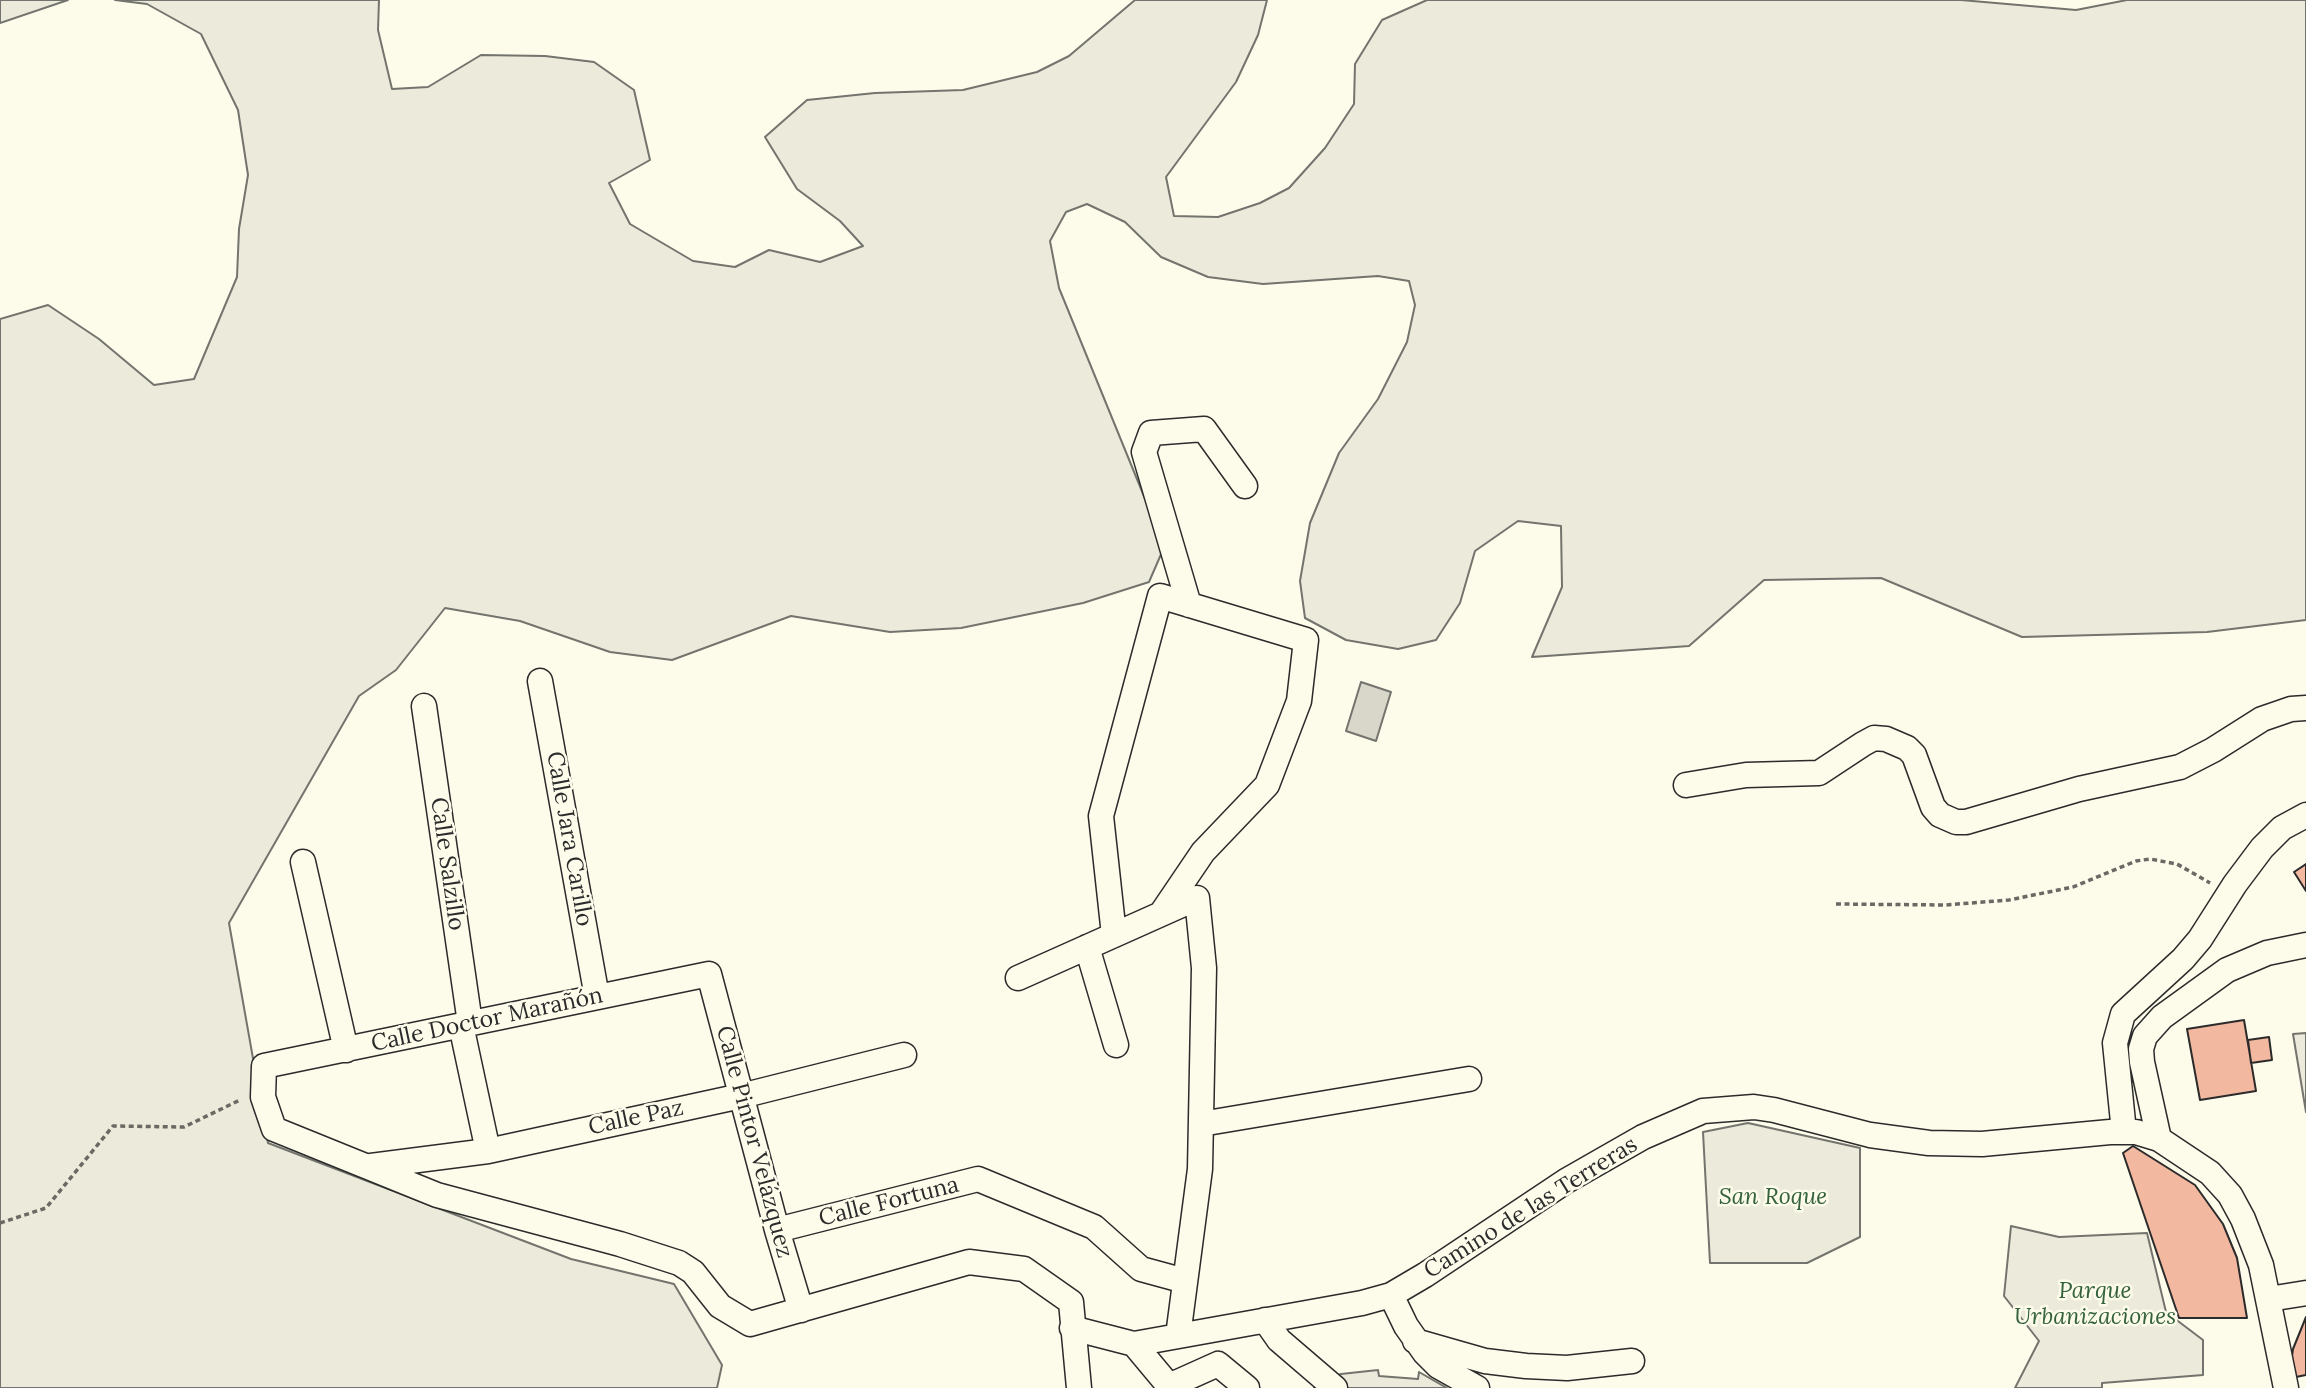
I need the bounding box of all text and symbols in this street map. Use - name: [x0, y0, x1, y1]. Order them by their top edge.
- street label: Calle Jara Carillo: [540, 749, 598, 929]
- street label: Calle Salzillo: [424, 796, 470, 932]
- street label: Calle Doctor Marañón: [369, 982, 605, 1058]
- street label: Calle Pintor Velázquez: [710, 1023, 798, 1261]
- street label: Calle Paz: [586, 1094, 686, 1142]
- street label: Camino de las Terreras: [1419, 1131, 1643, 1285]
- street label: Calle Fortuna: [816, 1171, 962, 1233]
- park label: San Roque: [1719, 1183, 1827, 1211]
- park label: Parque Urbanizaciones: [2014, 1277, 2176, 1331]

